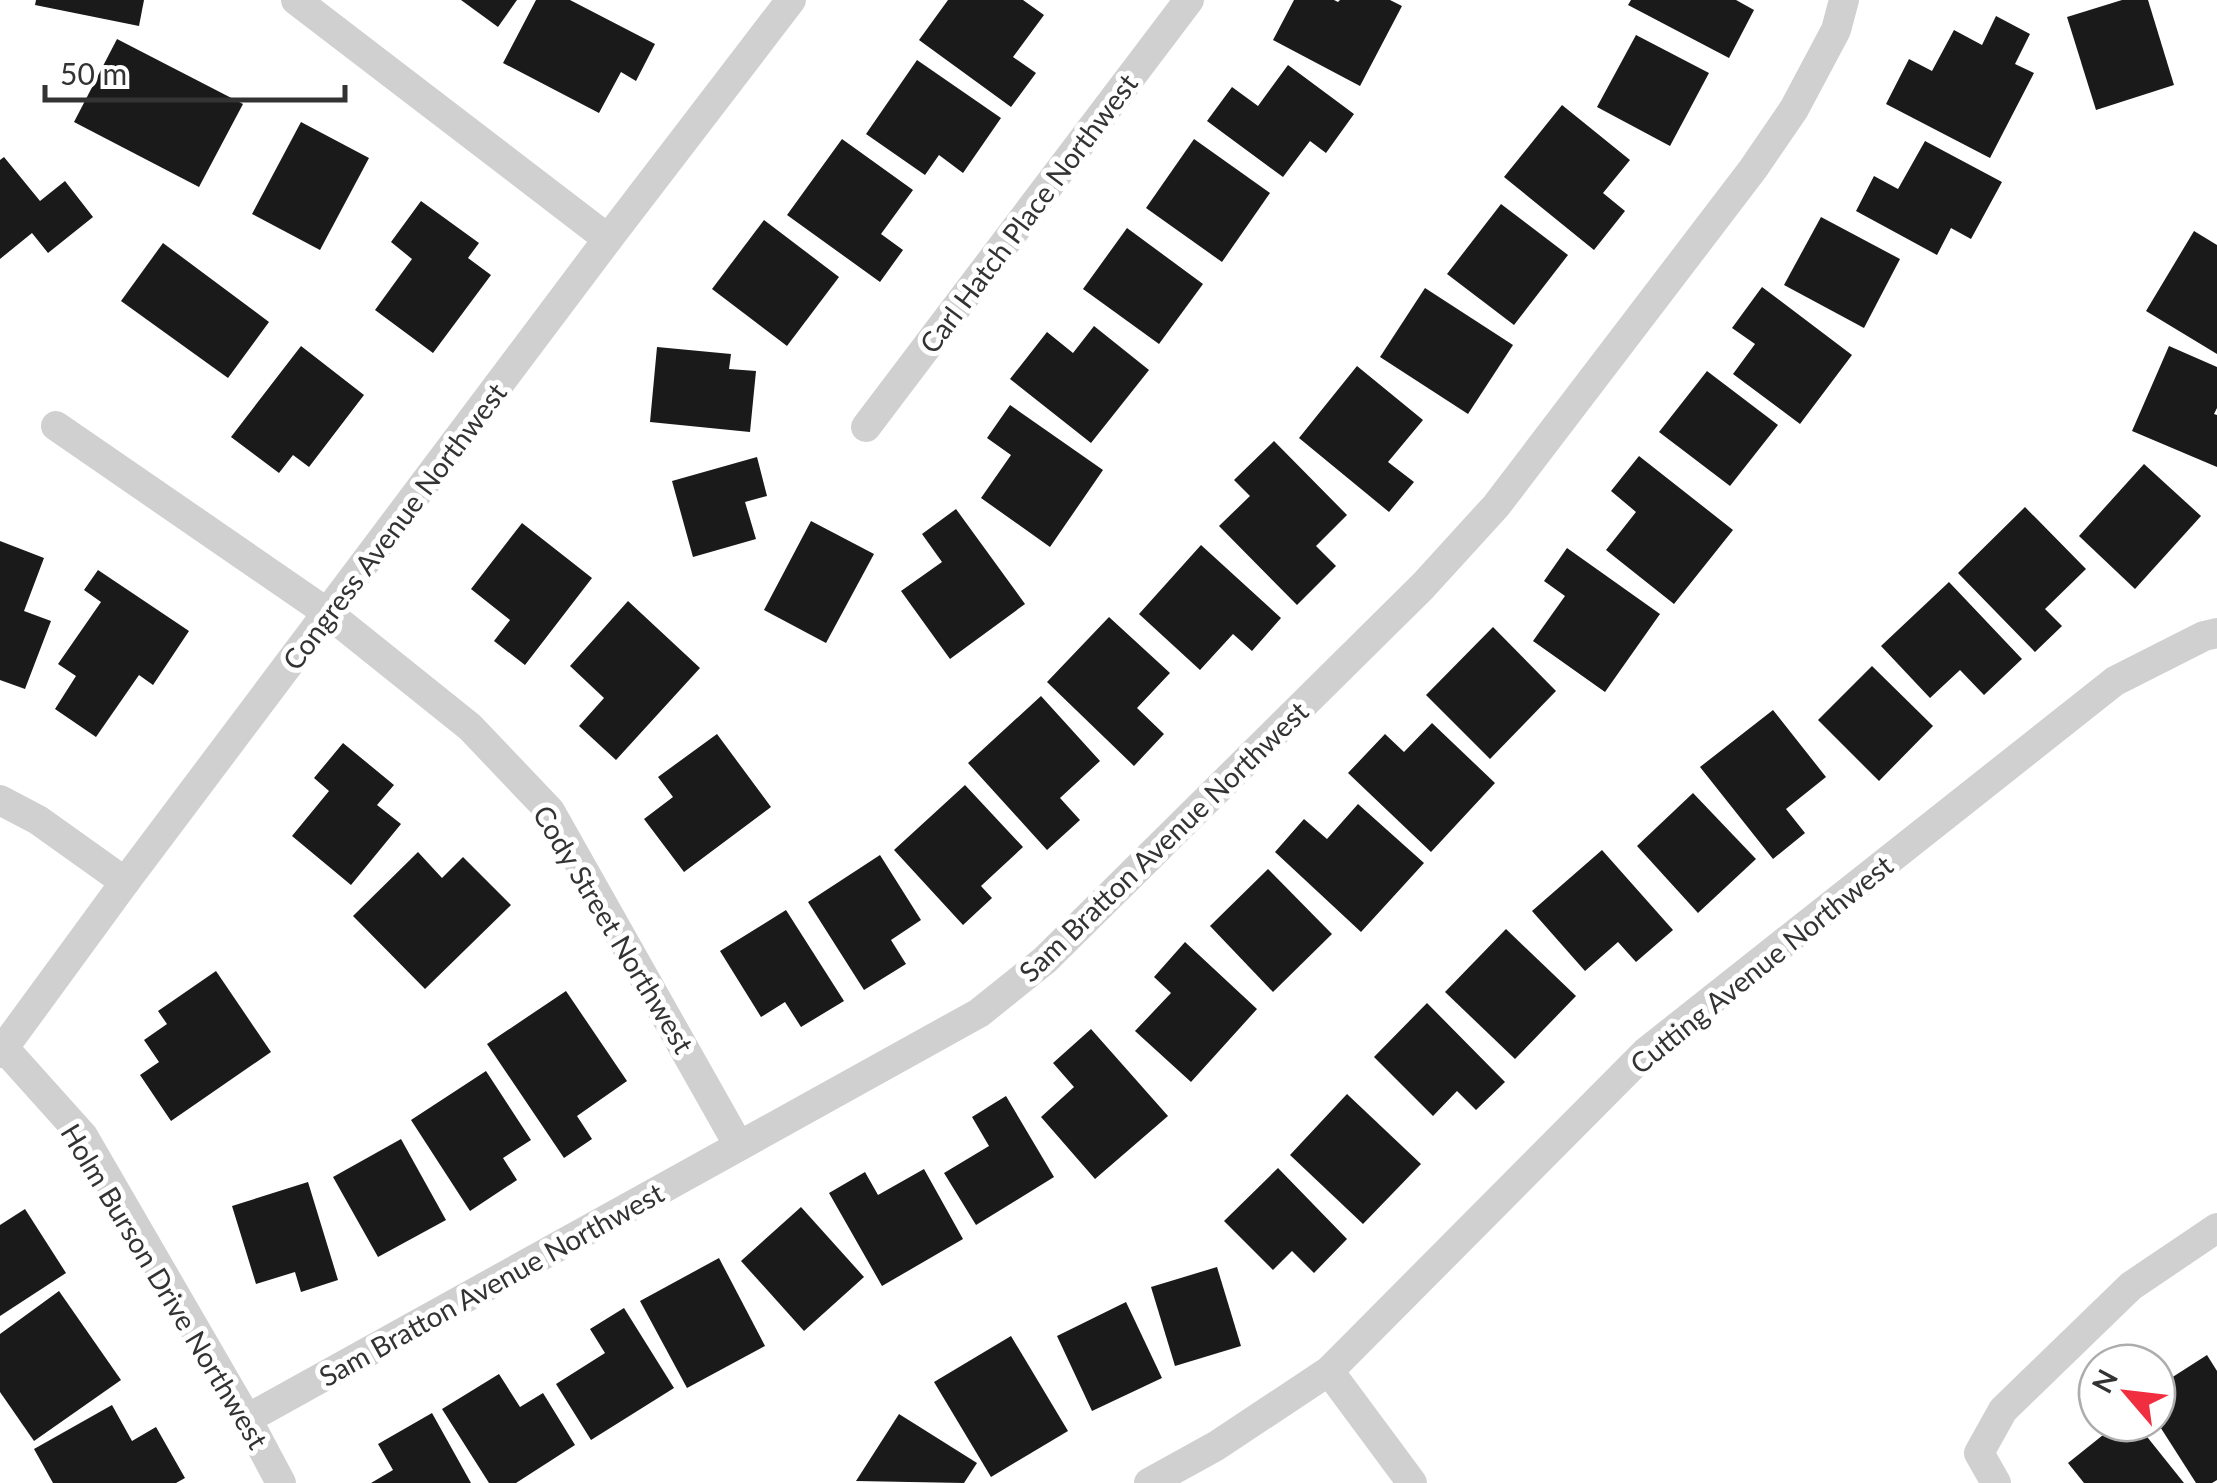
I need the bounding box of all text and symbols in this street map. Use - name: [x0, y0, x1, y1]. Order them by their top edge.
- scale bar: [45, 40, 345, 102]
- text: 50 m: [60, 55, 127, 91]
- street label: Carl Hatch Place Northwest: [912, 67, 1144, 359]
- street label: Congress Avenue Northwest: [275, 376, 513, 676]
- street label: Sam Bratton Avenue Northwest: [1011, 694, 1315, 988]
- street label: Cody Street Northwest: [527, 799, 701, 1059]
- street label: Cutting Avenue Northwest: [1623, 848, 1899, 1080]
- street label: Holm Burson Drive Northwest: [54, 1117, 276, 1455]
- street label: Sam Bratton Avenue Northwest: [313, 1175, 669, 1393]
- north arrow: [2077, 1343, 2177, 1443]
- text: N: [2084, 1363, 2124, 1398]

